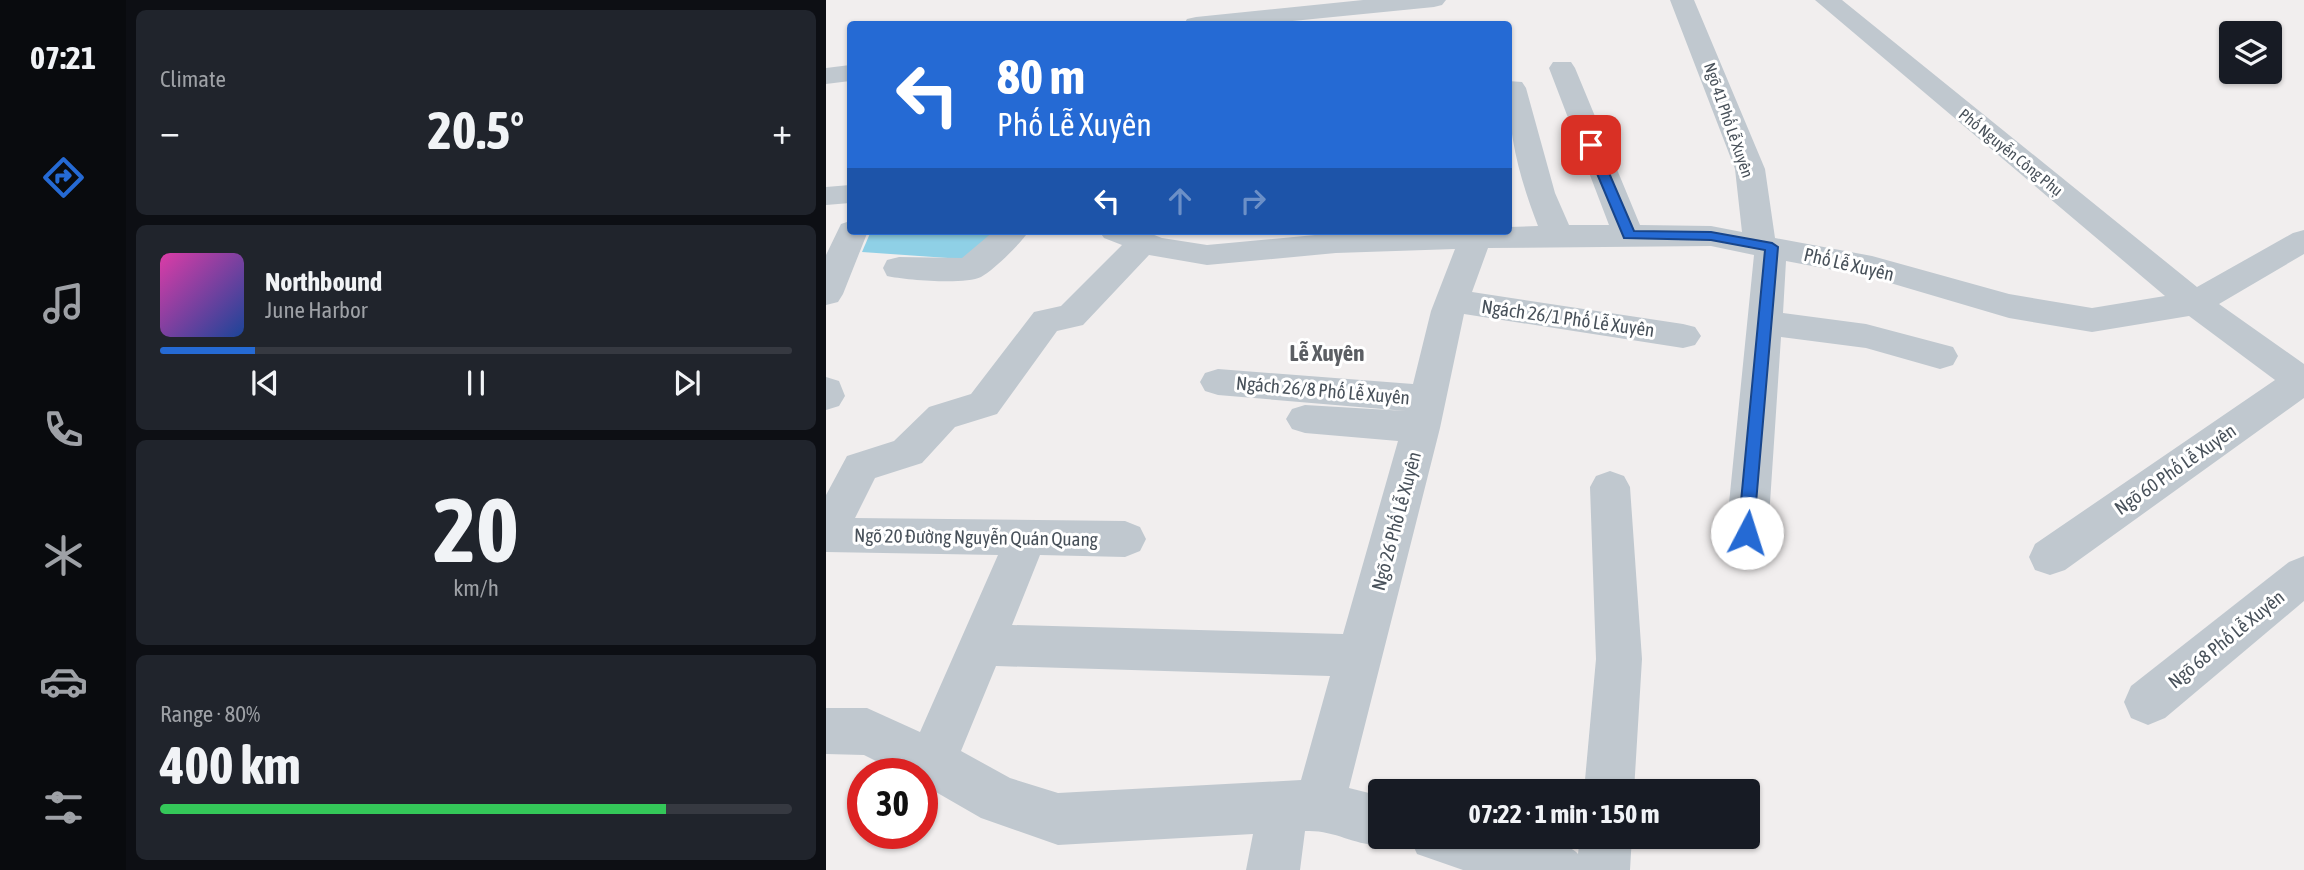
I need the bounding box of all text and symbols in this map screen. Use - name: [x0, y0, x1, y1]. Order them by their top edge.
- map controls: [2219, 21, 2282, 84]
- button: layers: [2219, 21, 2282, 84]
- text: 07:21: [30, 39, 96, 76]
- text: 80 m: [997, 48, 1085, 104]
- icon: left: [882, 49, 973, 140]
- street label: Ngõ 41 Phố Lễ Xuyên: [1700, 60, 1758, 180]
- text: Climate: [160, 66, 226, 92]
- text: 20.5°: [428, 100, 524, 160]
- street label: Phố Nguyễn Công Phụ: [1955, 104, 2067, 200]
- text: Phố Lễ Xuyên: [997, 106, 1152, 143]
- text: −: [160, 109, 180, 152]
- text: +: [772, 109, 792, 152]
- pin: [1561, 115, 1621, 175]
- icon: arrive: [1572, 126, 1610, 164]
- icon: directions: [39, 153, 88, 202]
- icon: left: [1088, 182, 1126, 220]
- icon: ahead: [1161, 182, 1199, 220]
- icon: right: [1234, 182, 1272, 220]
- street label: Phố Lễ Xuyên: [1802, 243, 1896, 285]
- text: Northbound: [265, 267, 382, 297]
- icon: music: [39, 279, 88, 328]
- street label: Ngách 26/1 Phố Lễ Xuyên: [1480, 295, 1656, 341]
- text: June Harbor: [265, 297, 368, 323]
- district label: Lễ Xuyên: [1290, 340, 1364, 366]
- icon: previous: [246, 364, 284, 402]
- icon: pause: [457, 364, 495, 402]
- icon: next: [668, 364, 706, 402]
- street label: Ngách 26/8 Phố Lễ Xuyên: [1235, 371, 1411, 409]
- icon: phone: [39, 405, 88, 454]
- street label: Ngõ 60 Phố Lễ Xuyên: [2110, 419, 2240, 519]
- street label: Ngõ 26 Phố Lễ Xuyên: [1367, 449, 1425, 593]
- text: 20: [433, 477, 519, 581]
- position arrow: [1710, 496, 1784, 570]
- street label: Ngõ 20 Đường Nguyễn Quán Quang: [854, 524, 1099, 550]
- icon: climate: [39, 531, 88, 580]
- text: km/h: [453, 575, 499, 601]
- street label: Ngõ 68 Phố Lễ Xuyên: [2164, 586, 2288, 692]
- icon: car: [39, 657, 88, 706]
- text: Range · 80%: [160, 701, 260, 727]
- text: 400 km: [160, 735, 301, 795]
- speed limit sign: 30: [847, 758, 938, 849]
- icon: filters: [39, 783, 88, 832]
- text: 07:22 · 1 min · 150 m: [1469, 799, 1659, 829]

